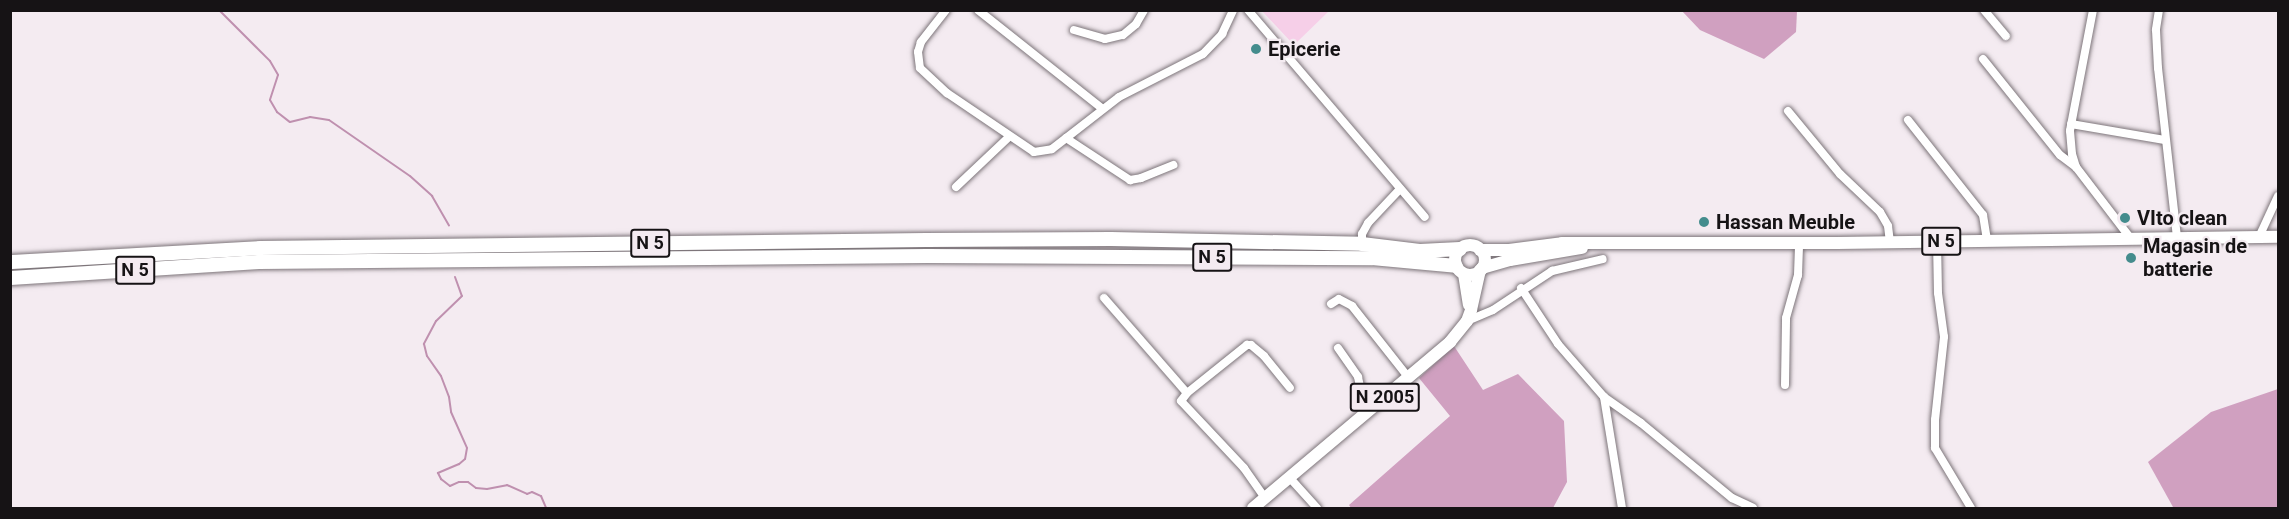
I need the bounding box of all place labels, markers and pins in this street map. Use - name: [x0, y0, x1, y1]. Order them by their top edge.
- place label: Epicerie: [1268, 37, 1340, 61]
- marker: Epicerie: [1249, 42, 1263, 56]
- place label: VIto clean: [2137, 206, 2227, 230]
- place label: Hassan Meuble: [1716, 210, 1855, 234]
- marker: VIto clean: [2118, 211, 2132, 225]
- marker: Hassan Meuble: [1697, 215, 1711, 229]
- place label: Magasin de batterie: [2143, 234, 2247, 281]
- marker: Magasin de batterie: [2124, 251, 2138, 265]

